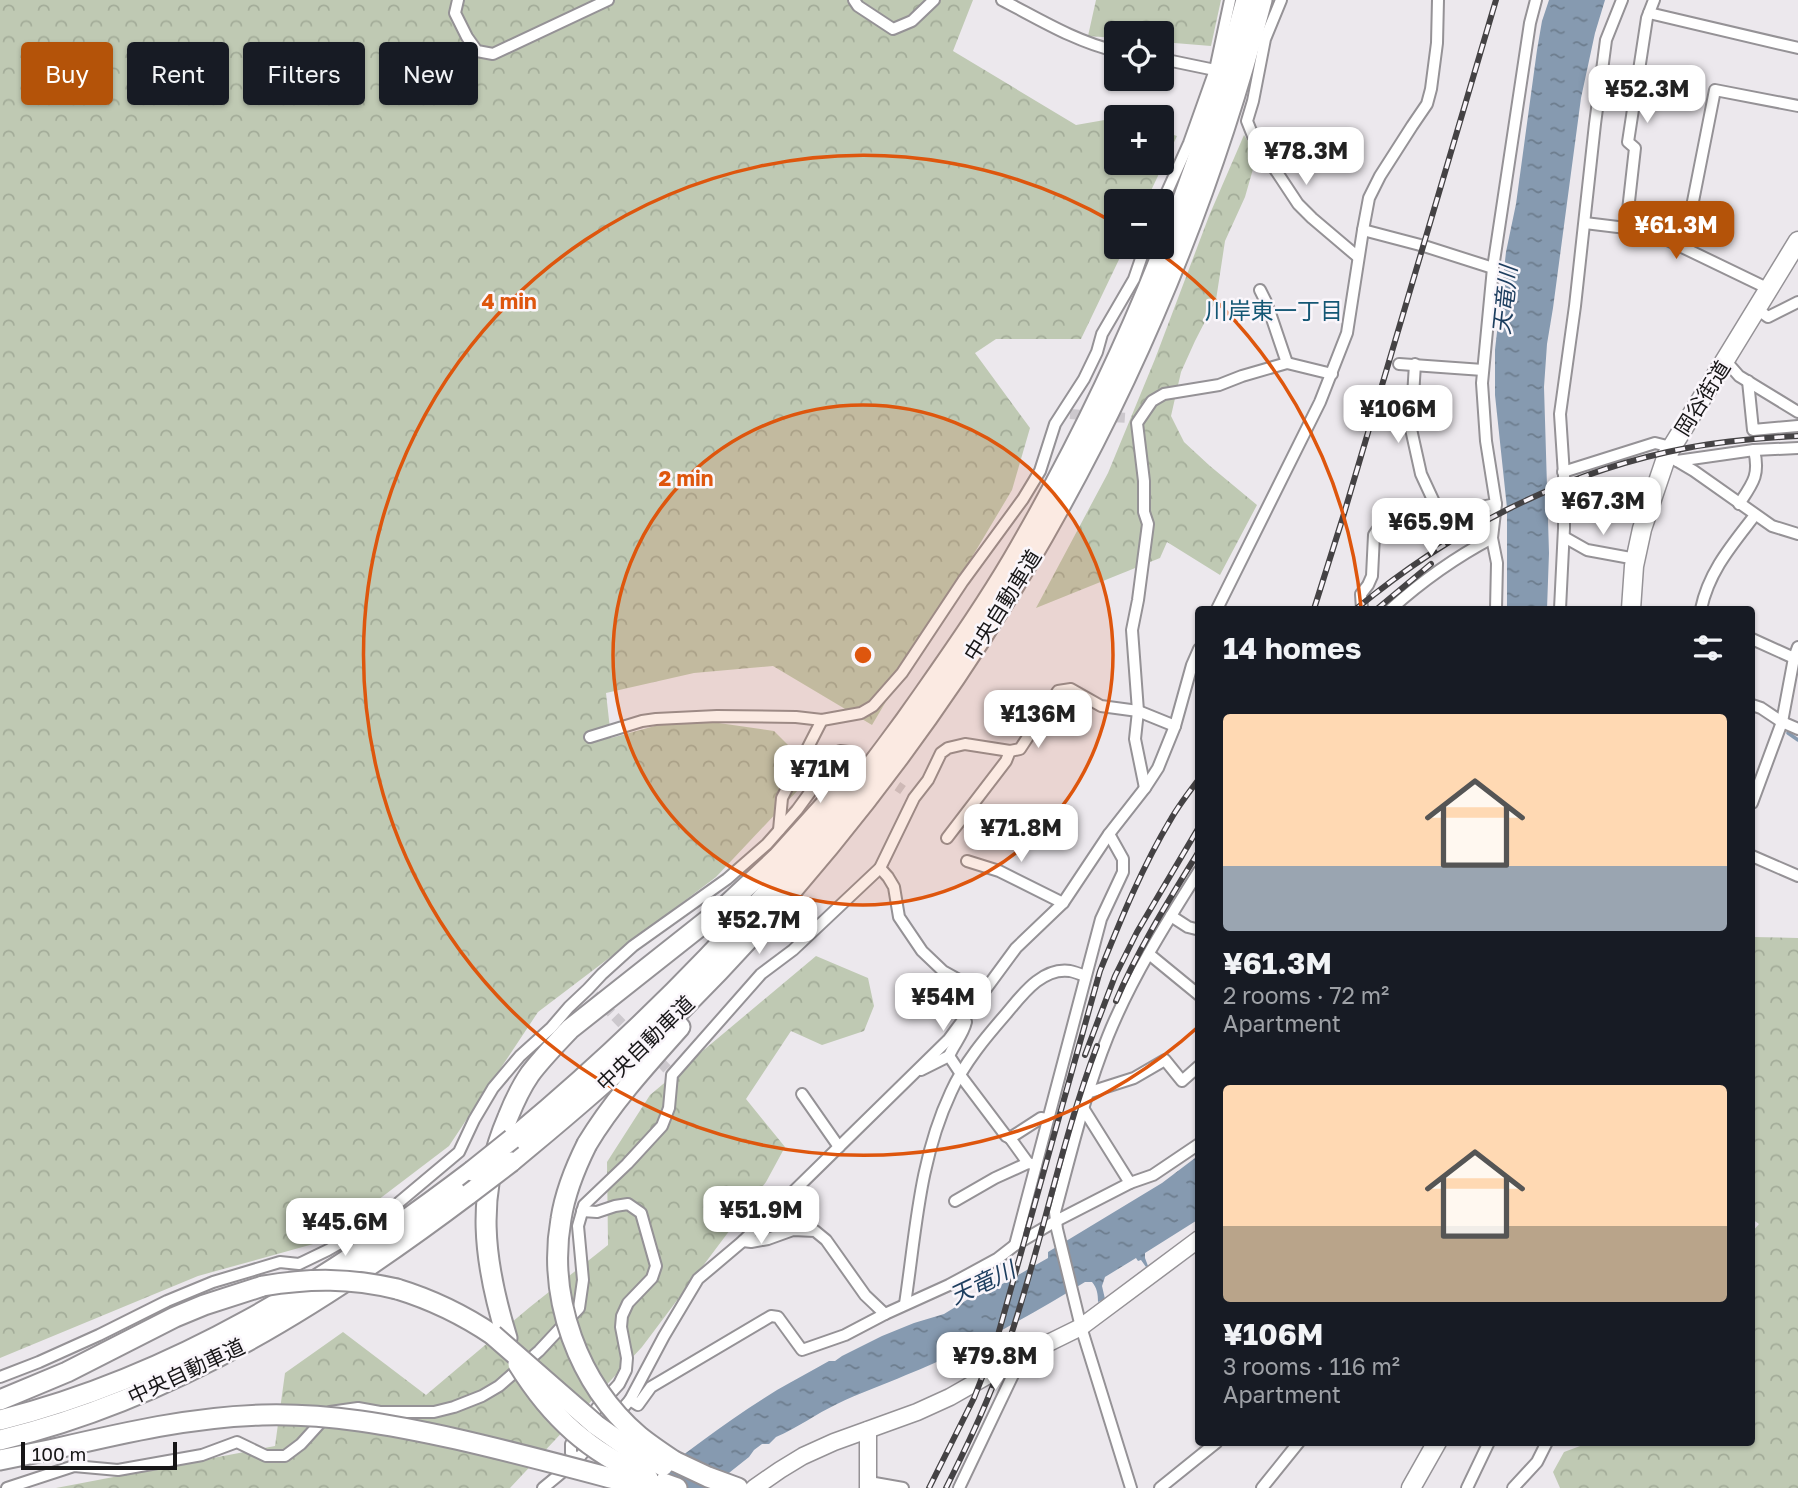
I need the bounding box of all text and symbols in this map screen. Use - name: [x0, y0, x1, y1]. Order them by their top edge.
- map controls: [1104, 21, 1174, 259]
- button: locate: [1104, 21, 1174, 91]
- chip: Buy: [21, 42, 113, 105]
- chip: Rent: [127, 42, 229, 105]
- chip: Filters: [243, 42, 365, 105]
- chip: New: [379, 42, 478, 105]
- pin: ¥52.3M: [1590, 66, 1704, 125]
- text: ¥52.3M: [1604, 74, 1690, 102]
- button: +: [1104, 105, 1174, 175]
- pin: ¥78.3M: [1249, 128, 1363, 187]
- text: ¥78.3M: [1264, 136, 1348, 164]
- button: −: [1104, 189, 1174, 259]
- pin: ¥61.3M: [1619, 202, 1733, 261]
- text: ¥61.3M: [1634, 210, 1718, 238]
- water label: 天竜川: [1486, 261, 1522, 336]
- text: 4 min: [481, 288, 537, 314]
- district label: 川岸東一丁目: [1205, 296, 1343, 324]
- street label: 岡谷街道: [1669, 355, 1735, 441]
- pin: ¥106M: [1349, 386, 1447, 445]
- text: ¥106M: [1359, 394, 1437, 422]
- text: 2 min: [659, 465, 713, 491]
- pin: ¥67.3M: [1546, 477, 1660, 537]
- text: ¥67.3M: [1561, 486, 1645, 514]
- pin: ¥65.9M: [1374, 498, 1488, 558]
- text: ¥65.9M: [1388, 507, 1474, 535]
- street label: 中央自動車道: [958, 545, 1046, 665]
- icon: filters: [1689, 629, 1727, 667]
- text: 14 homes: [1223, 630, 1362, 666]
- centre of rings: [851, 643, 875, 667]
- pin: ¥136M: [989, 690, 1087, 750]
- text: ¥136M: [1000, 699, 1076, 727]
- pin: ¥71M: [779, 746, 861, 805]
- text: ¥71M: [790, 754, 850, 782]
- icon: home: [1412, 760, 1538, 886]
- pin: ¥71.8M: [964, 804, 1078, 864]
- text: ¥71.8M: [980, 813, 1062, 841]
- pin: ¥52.7M: [702, 897, 816, 956]
- text: ¥52.7M: [717, 905, 801, 933]
- text: ¥61.3M: [1223, 945, 1332, 981]
- pin: ¥54M: [902, 974, 984, 1033]
- text: 2 rooms · 72 m²: [1223, 981, 1389, 1009]
- text: ¥54M: [911, 982, 975, 1010]
- street label: 中央自動車道: [591, 990, 699, 1096]
- text: Apartment: [1223, 1009, 1341, 1037]
- icon: home: [1412, 1131, 1538, 1257]
- pin: ¥51.9M: [704, 1186, 818, 1246]
- text: ¥51.9M: [719, 1195, 803, 1223]
- pin: ¥45.6M: [288, 1198, 402, 1258]
- text: ¥45.6M: [302, 1207, 388, 1235]
- water label: 天竜川: [945, 1253, 1022, 1309]
- text: ¥106M: [1223, 1316, 1324, 1352]
- pin: ¥79.8M: [938, 1332, 1052, 1392]
- street label: 中央自動車道: [123, 1333, 249, 1409]
- text: ¥79.8M: [953, 1341, 1037, 1369]
- text: 3 rooms · 116 m²: [1223, 1352, 1400, 1380]
- text: Apartment: [1223, 1380, 1341, 1408]
- scale bar: [21, 1439, 177, 1471]
- text: 100 m: [32, 1442, 86, 1465]

